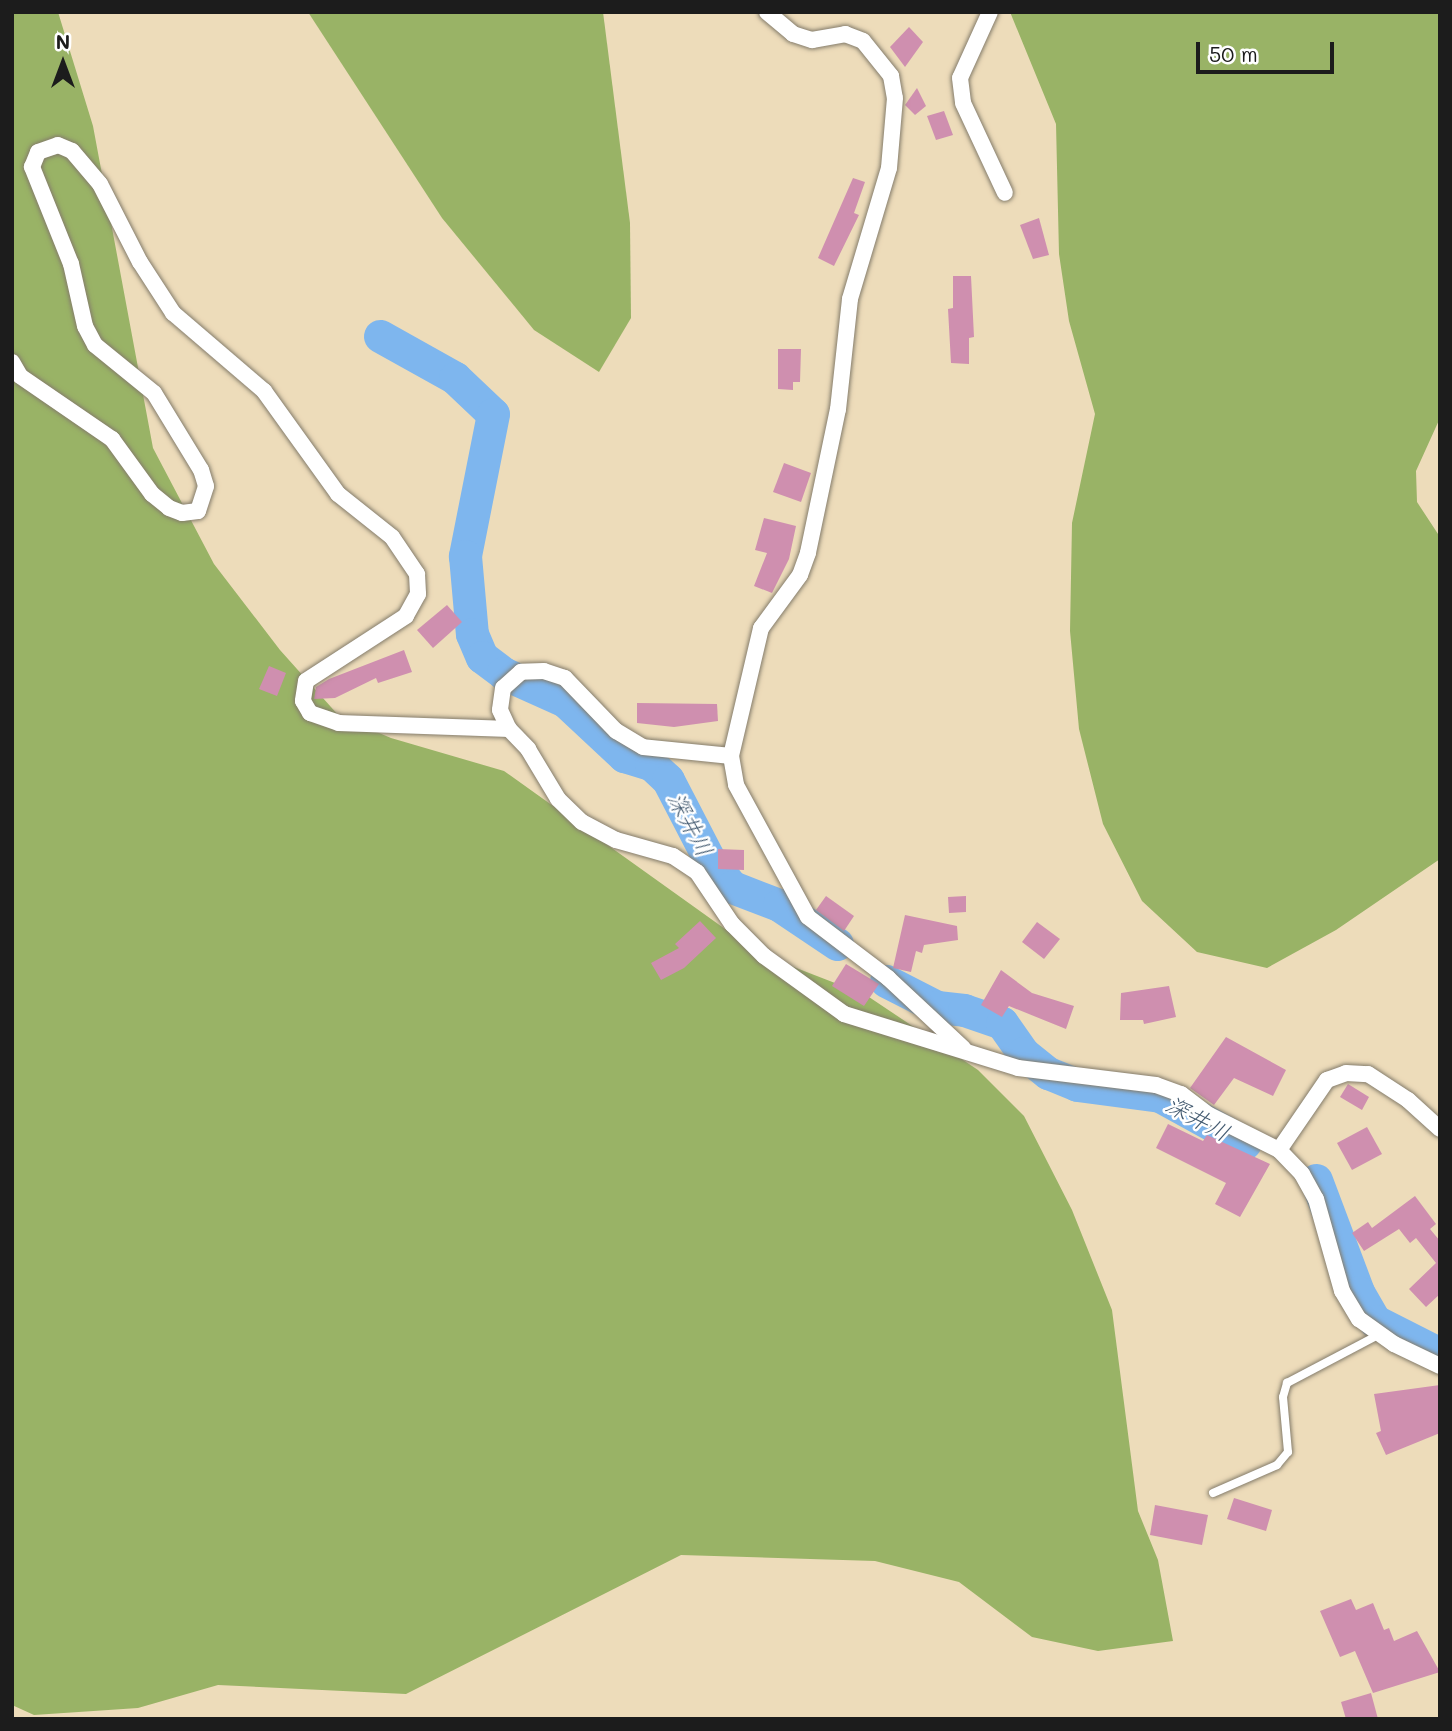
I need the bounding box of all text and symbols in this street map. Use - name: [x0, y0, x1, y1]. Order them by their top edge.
- north arrow: [28, 28, 98, 98]
- scale bar: [1200, 28, 1338, 72]
- text: N: [56, 29, 70, 54]
- text: 50 m: [1209, 40, 1258, 67]
- water label: 深井川: [663, 787, 719, 861]
- water label: 深井川: [1161, 1090, 1235, 1146]

